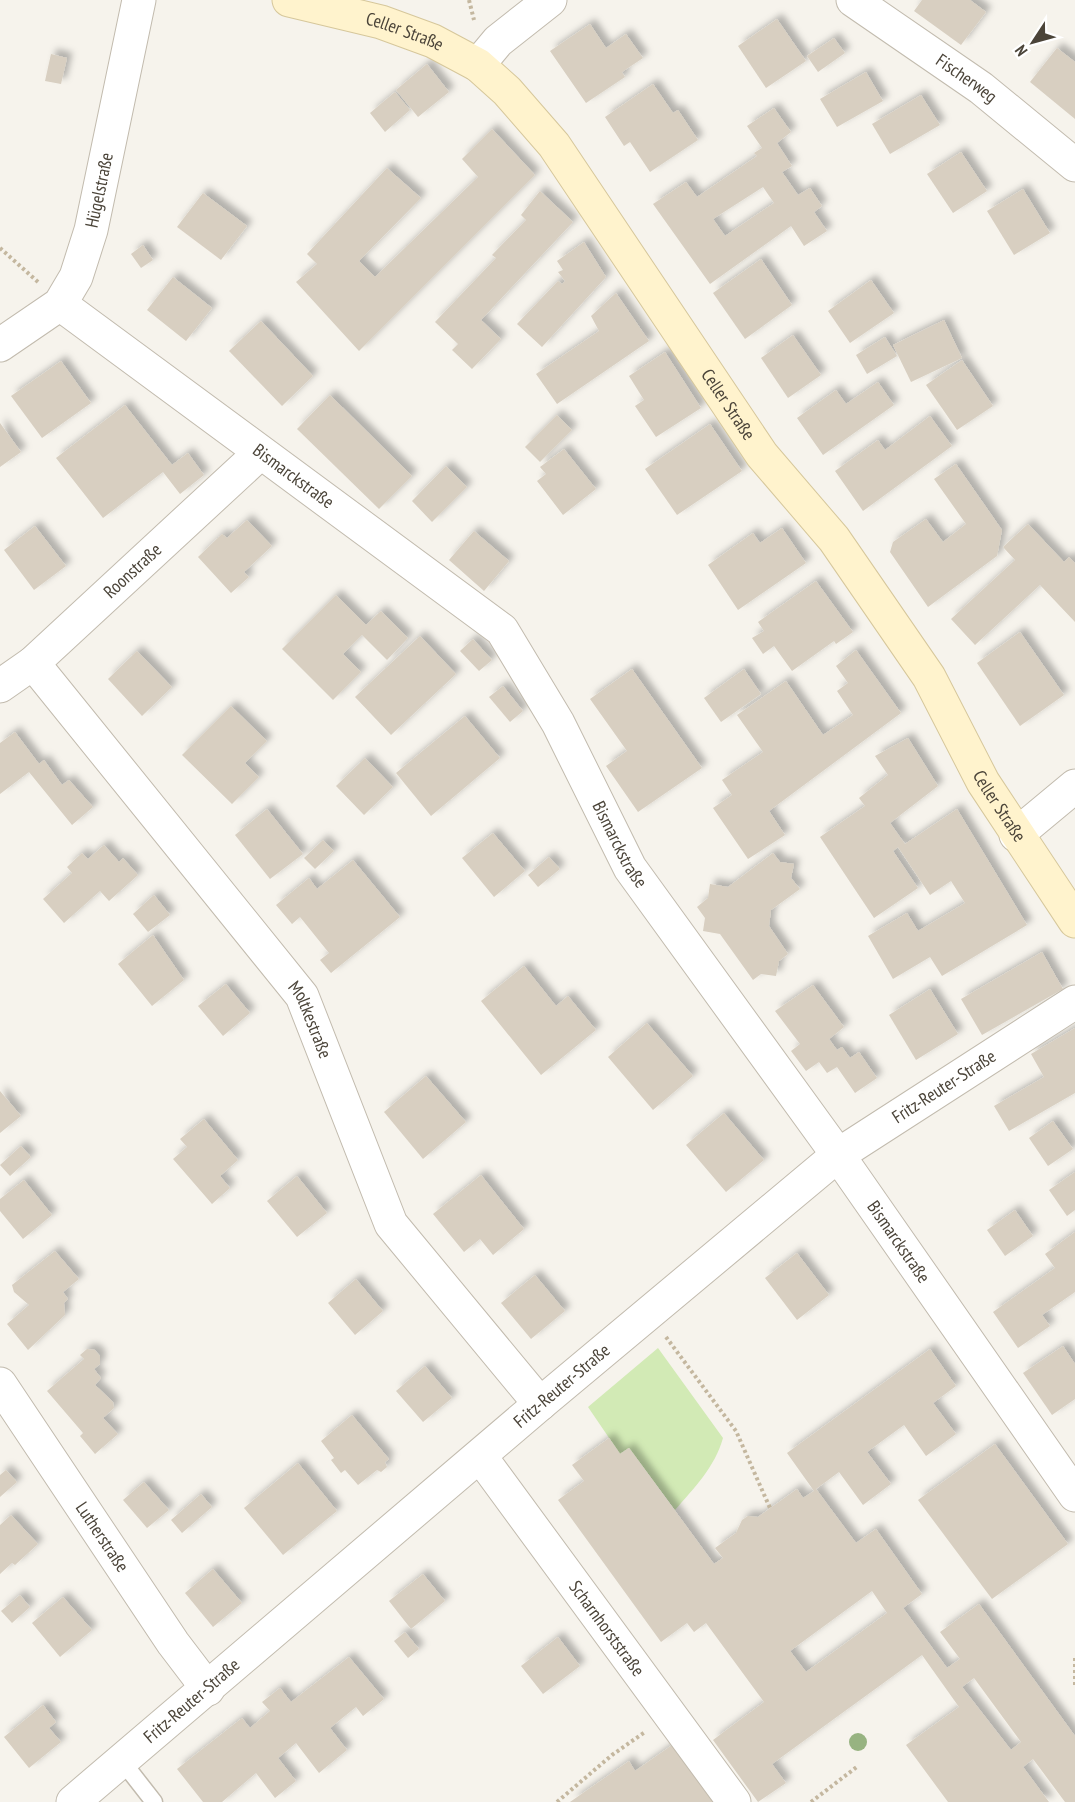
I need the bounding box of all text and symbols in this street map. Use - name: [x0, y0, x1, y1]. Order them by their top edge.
- street label: Celler Straße: [364, 7, 448, 56]
- north arrow: [1003, 12, 1063, 72]
- text: N: [1010, 41, 1031, 60]
- street label: Fischerweg: [932, 49, 1002, 108]
- street label: Hügelstraße: [80, 150, 118, 230]
- street label: Celler Straße: [696, 364, 761, 444]
- street label: Bismarckstraße: [249, 438, 339, 513]
- street label: Roonstraße: [99, 538, 166, 603]
- street label: Celler Straße: [968, 766, 1031, 846]
- street label: Bismarckstraße: [588, 797, 653, 892]
- street label: Moltkestraße: [283, 976, 337, 1061]
- street label: Fritz-Reuter-Straße: [887, 1044, 1000, 1128]
- street label: Bismarckstraße: [862, 1196, 936, 1287]
- street label: Fritz-Reuter-Straße: [509, 1338, 615, 1433]
- street label: Lutherstraße: [71, 1497, 134, 1576]
- street label: Scharnhorststraße: [564, 1576, 650, 1681]
- street label: Fritz-Reuter-Straße: [139, 1653, 244, 1748]

